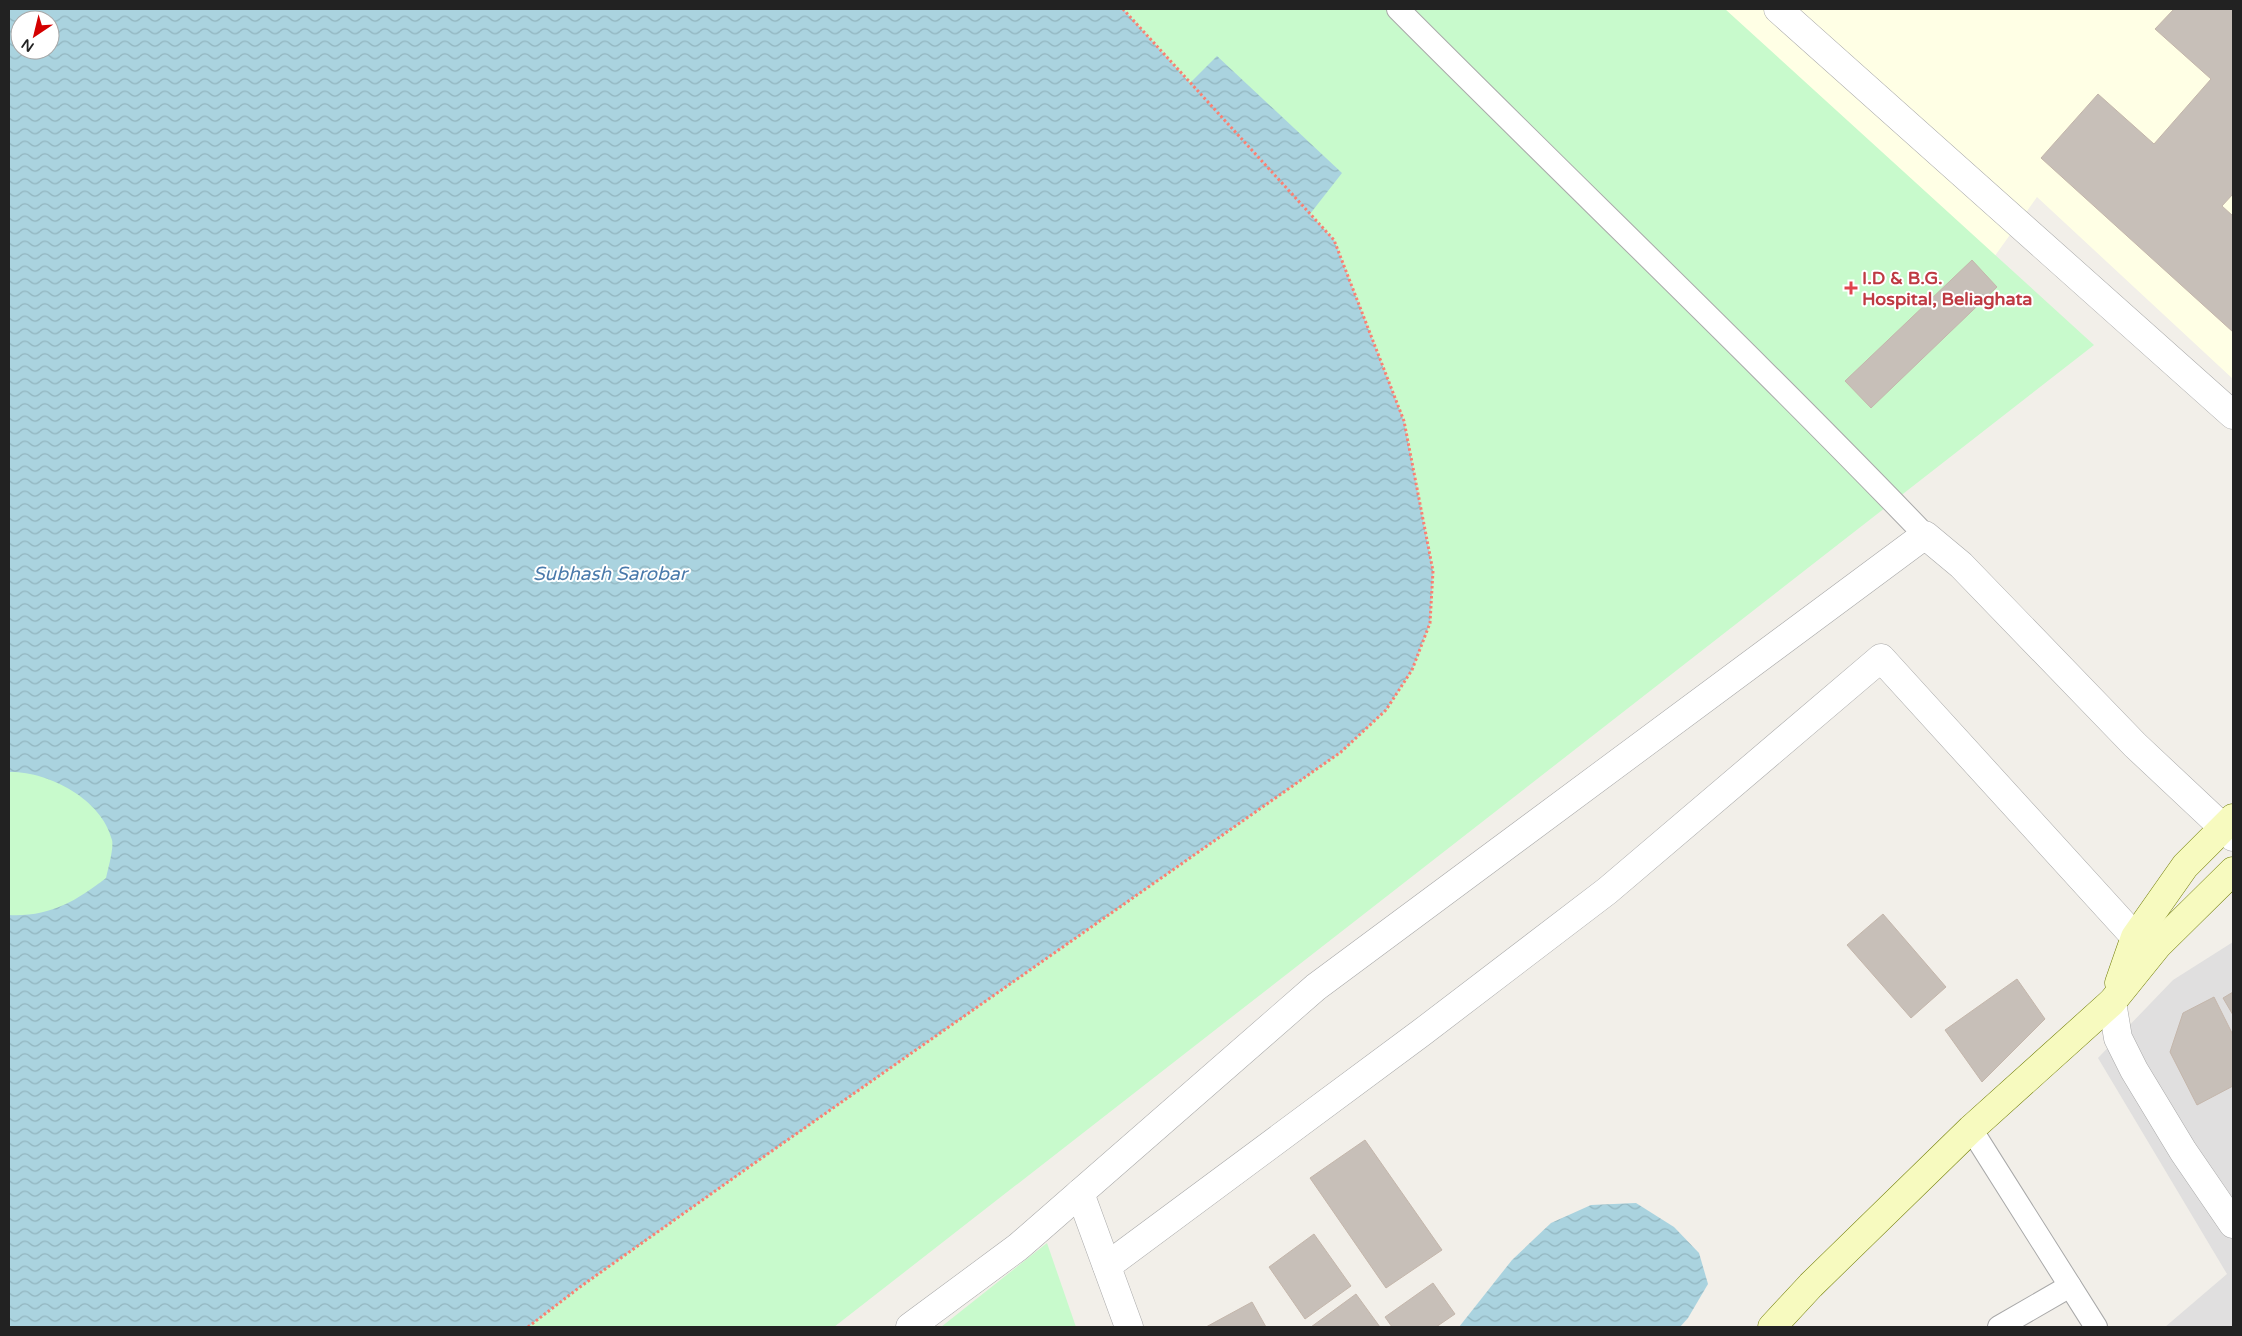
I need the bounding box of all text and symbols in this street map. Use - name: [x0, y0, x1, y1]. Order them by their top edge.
- north arrow: [10, 10, 60, 60]
- text: N: [18, 35, 37, 55]
- place label: I.D & B.G. Hospital, Beliaghata: [1862, 267, 2032, 310]
- marker: I.D & B.G. Hospital, Beliaghata: [1844, 281, 1858, 295]
- water label: Subhash Sarobar: [533, 563, 690, 585]

